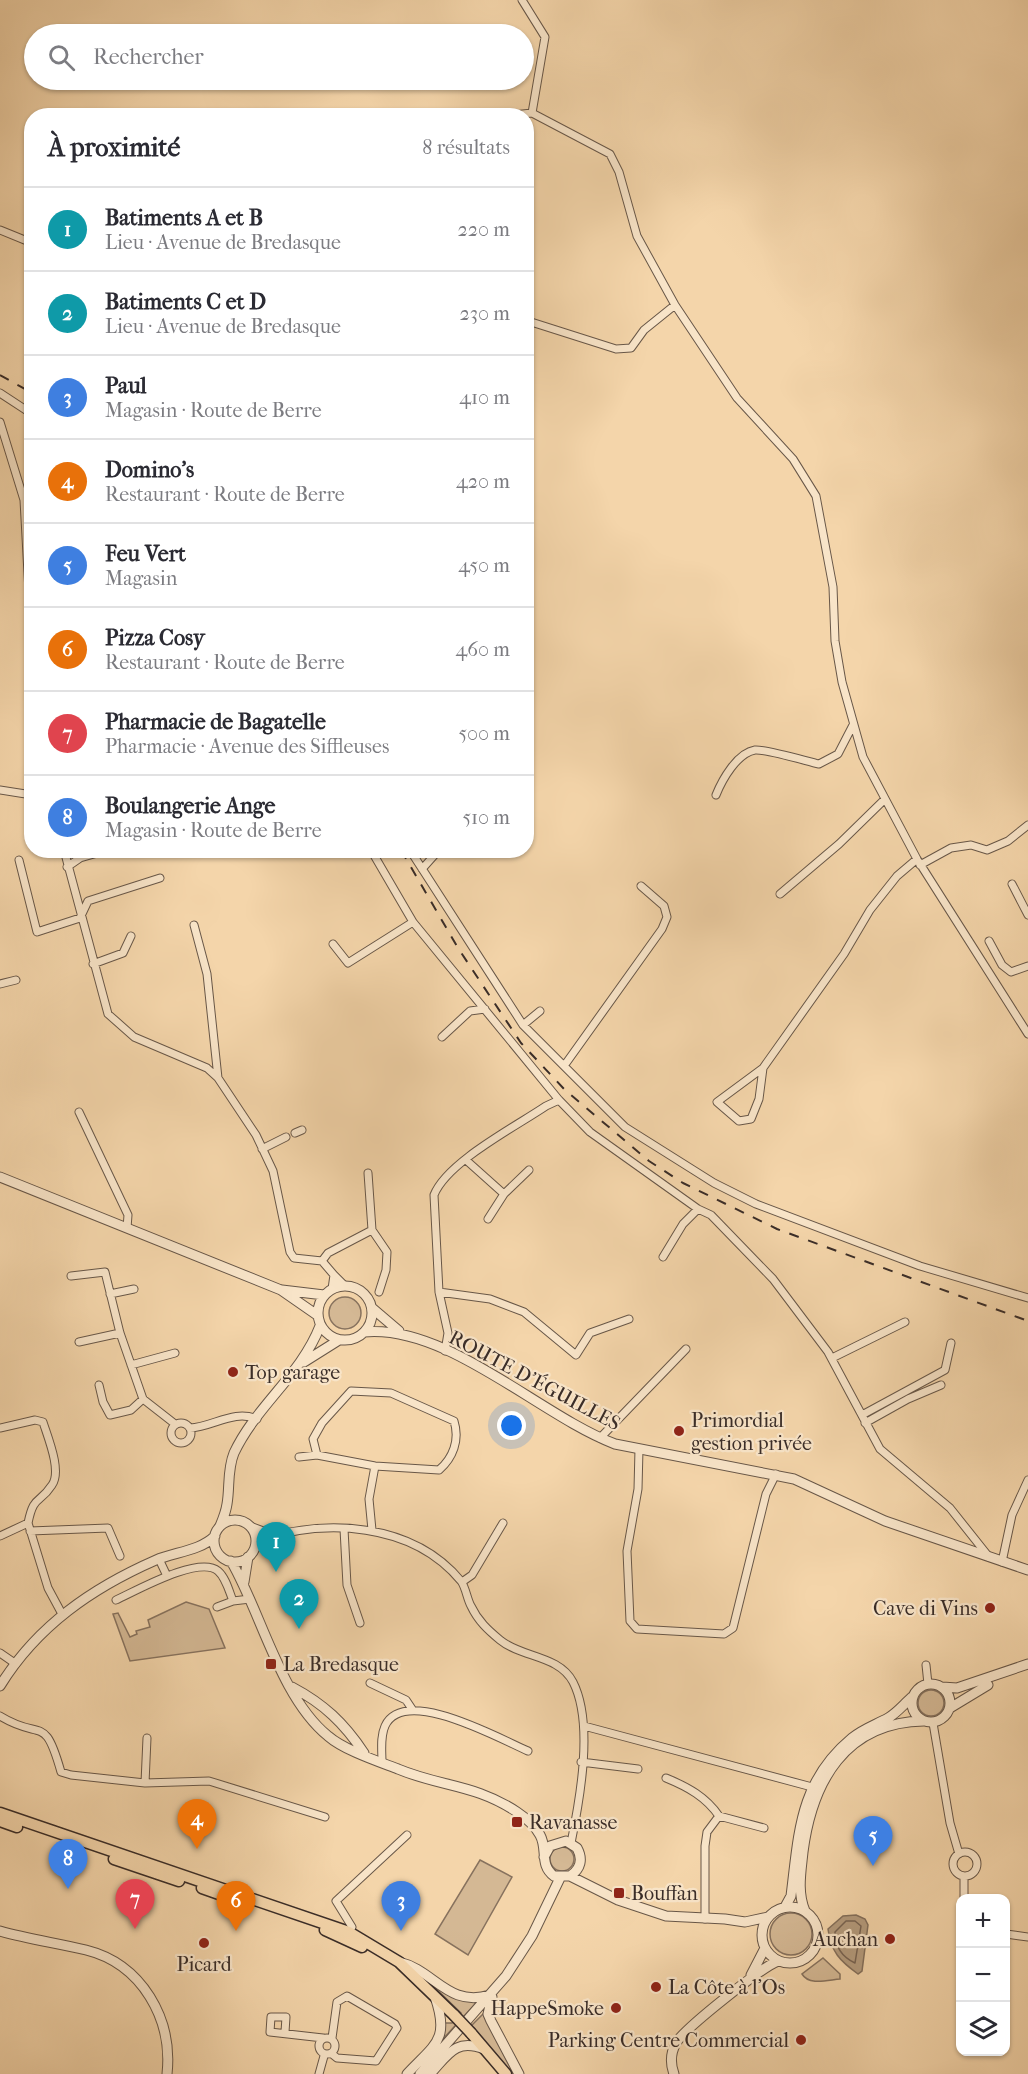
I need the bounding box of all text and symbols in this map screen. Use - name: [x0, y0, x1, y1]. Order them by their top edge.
- search box: [24, 24, 534, 90]
- icon: search: [45, 41, 78, 74]
- text: Rechercher: [93, 44, 204, 70]
- text: À proximité: [48, 132, 180, 163]
- text: 8 résultats: [422, 136, 510, 159]
- text: Batiments A et B: [105, 205, 263, 231]
- text: 1: [64, 218, 71, 241]
- text: 220 m: [457, 218, 510, 241]
- text: Lieu · Avenue de Bredasque: [105, 231, 341, 254]
- text: Batiments C et D: [105, 289, 266, 315]
- text: 2: [62, 302, 73, 325]
- text: 230 m: [460, 302, 510, 325]
- text: Lieu · Avenue de Bredasque: [105, 315, 341, 338]
- text: Paul: [105, 373, 147, 399]
- text: 3: [63, 386, 72, 409]
- text: 410 m: [459, 386, 510, 409]
- text: Magasin · Route de Berre: [105, 399, 322, 422]
- text: Domino's: [105, 457, 194, 483]
- text: 4: [62, 470, 73, 493]
- text: 420 m: [456, 470, 510, 493]
- text: Restaurant · Route de Berre: [105, 483, 345, 506]
- text: Feu Vert: [105, 541, 186, 567]
- text: 5: [63, 554, 72, 577]
- text: 450 m: [458, 554, 510, 577]
- text: Magasin: [105, 567, 177, 590]
- text: Pizza Cosy: [105, 625, 205, 651]
- text: 6: [62, 638, 73, 661]
- text: 460 m: [455, 638, 510, 661]
- text: Restaurant · Route de Berre: [105, 651, 345, 674]
- text: Pharmacie de Bagatelle: [105, 709, 326, 735]
- text: 7: [63, 722, 72, 745]
- text: 500 m: [458, 722, 510, 745]
- text: Pharmacie · Avenue des Siffleuses: [105, 735, 389, 758]
- text: Boulangerie Ange: [105, 793, 275, 819]
- text: 8: [62, 806, 73, 829]
- text: 510 m: [462, 806, 510, 829]
- text: Magasin · Route de Berre: [105, 819, 322, 842]
- street label: ROUTE D'ÉGUILLES: [445, 1325, 625, 1435]
- place label: Top garage: [245, 1361, 340, 1384]
- marker: Top garage: [226, 1365, 240, 1379]
- place label: Primordial gestion privée: [691, 1409, 812, 1455]
- your location: [497, 1411, 526, 1440]
- marker: Primordial gestion privée: [672, 1424, 686, 1438]
- pin: 1: [256, 1522, 296, 1572]
- pin: 2: [280, 1580, 318, 1629]
- place label: Cave di Vins: [873, 1597, 978, 1620]
- marker: Cave di Vins: [983, 1601, 997, 1615]
- place label: La Bredasque: [283, 1653, 399, 1676]
- marker: La Bredasque: [264, 1657, 278, 1671]
- pin: 4: [178, 1800, 216, 1849]
- place label: Ravanasse: [529, 1811, 617, 1834]
- marker: Ravanasse: [510, 1815, 524, 1829]
- pin: 5: [854, 1816, 892, 1866]
- pin: 8: [48, 1840, 88, 1889]
- pin: 7: [116, 1880, 154, 1929]
- pin: 6: [216, 1882, 256, 1931]
- pin: 3: [382, 1882, 420, 1931]
- place label: Bouffan: [631, 1882, 698, 1905]
- marker: Bouffan: [612, 1886, 626, 1900]
- map controls: [956, 1894, 1010, 2056]
- button: +: [956, 1894, 1010, 1948]
- place label: Auchan: [812, 1928, 878, 1951]
- marker: Auchan: [883, 1932, 897, 1946]
- marker: Picard: [197, 1936, 211, 1950]
- button: −: [956, 1948, 1010, 2002]
- place label: Picard: [176, 1953, 233, 1976]
- place label: La Côte à l'Os: [668, 1976, 785, 1999]
- marker: La Côte à l'Os: [649, 1980, 663, 1994]
- place label: HappeSmoke: [491, 1997, 604, 2020]
- marker: HappeSmoke: [609, 2001, 623, 2015]
- button: layers: [956, 2002, 1010, 2056]
- place label: Parking Centre Commercial: [548, 2029, 789, 2052]
- marker: Parking Centre Commercial: [794, 2033, 808, 2047]

